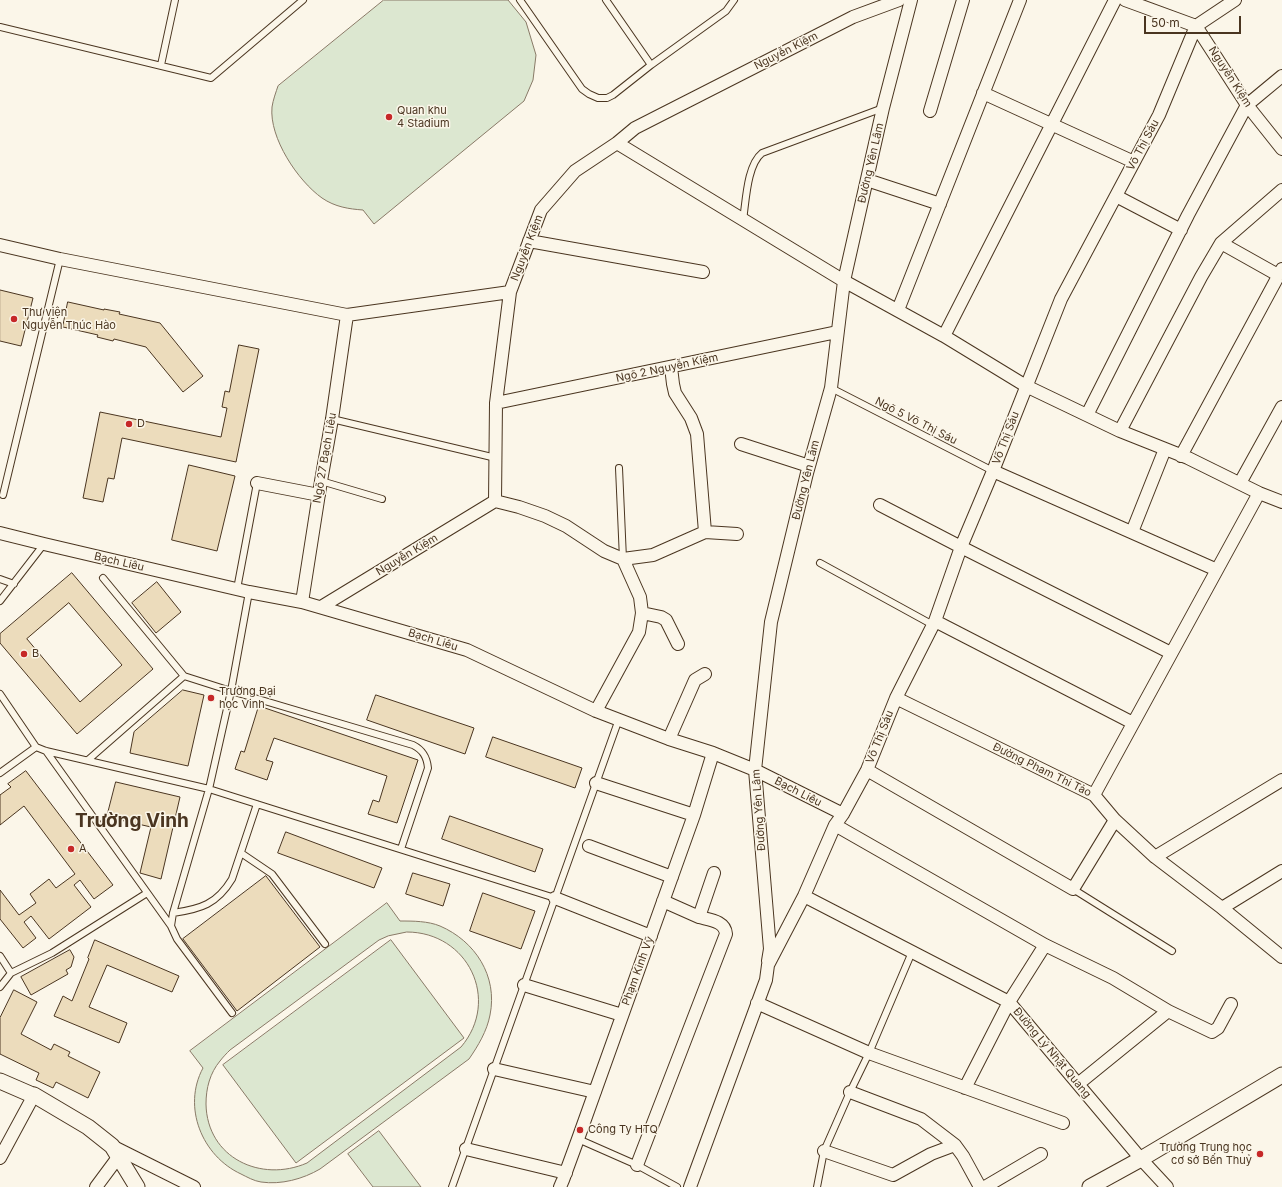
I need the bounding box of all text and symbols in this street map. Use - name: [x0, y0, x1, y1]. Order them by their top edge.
- scale bar: [1146, 8, 1243, 34]
- text: 50 m: [1151, 15, 1180, 30]
- street label: Nguyễn Kiệm: [752, 29, 820, 73]
- street label: Nguyễn Kiệm: [1205, 44, 1255, 110]
- place label: Quan khu 4 Stadium: [397, 104, 450, 130]
- marker: Quan khu 4 Stadium: [384, 112, 394, 122]
- street label: Võ Thị Sáu: [1124, 117, 1162, 173]
- street label: Đường Yên Lâm: [855, 122, 887, 204]
- street label: Nguyễn Kiệm: [508, 213, 546, 283]
- place label: Thư viện Nguyễn Thúc Hào: [22, 306, 116, 332]
- marker: Thư viện Nguyễn Thúc Hào: [9, 314, 19, 324]
- street label: Ngõ 2 Nguyễn Kiệm: [615, 351, 719, 385]
- street label: Ngõ 5 Võ Thị Sáu: [873, 395, 959, 447]
- street label: Võ Thị Sáu: [990, 410, 1022, 466]
- street label: Ngõ 27 Bạch Liêu: [311, 412, 339, 504]
- place label: D: [137, 417, 145, 431]
- marker: D: [124, 419, 134, 429]
- street label: Đường Yên Lâm: [790, 439, 822, 521]
- street label: Nguyễn Kiệm: [374, 531, 440, 579]
- street label: Bạch Liêu: [93, 550, 145, 574]
- street label: Bạch Liêu: [407, 626, 459, 654]
- place label: B: [32, 647, 39, 661]
- marker: B: [19, 649, 29, 659]
- place label: Trường Đại học Vinh: [219, 685, 276, 711]
- marker: Trường Đại học Vinh: [206, 693, 216, 703]
- street label: Võ Thị Sáu: [863, 709, 897, 765]
- street label: Đường Pham Thi Tảo: [991, 740, 1093, 800]
- street label: Đường Yên Lâm: [750, 769, 768, 851]
- street label: Bạch Liêu: [772, 775, 824, 809]
- district label: Trường Vinh: [75, 810, 189, 832]
- place label: A: [79, 842, 87, 856]
- marker: A: [66, 844, 76, 854]
- street label: Phạm Kinh Vỹ: [619, 935, 657, 1007]
- street label: Đường Lý Nhật Quang: [1010, 1005, 1094, 1101]
- place label: Công Ty HTQ: [588, 1123, 658, 1137]
- marker: Công Ty HTQ: [575, 1125, 585, 1135]
- place label: Trường Trung học cơ sở Bến Thuỷ: [1159, 1141, 1252, 1167]
- marker: Trường Trung học cơ sở Bến Thuỷ: [1255, 1149, 1265, 1159]

